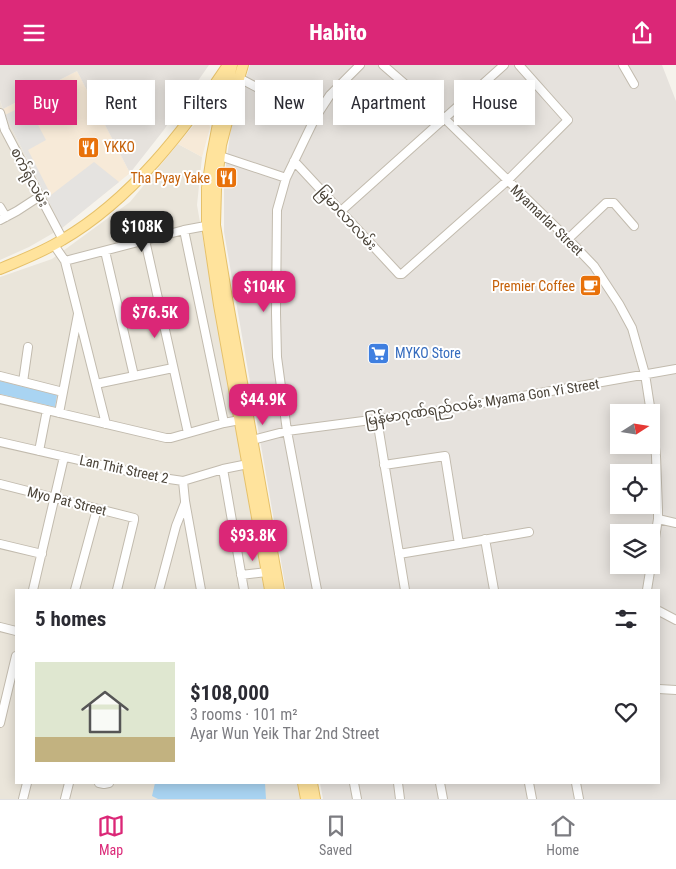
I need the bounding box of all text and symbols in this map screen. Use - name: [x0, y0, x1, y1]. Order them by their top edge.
- icon: menu: [20, 19, 48, 47]
- icon: share: [628, 19, 656, 47]
- text: Habito: [309, 20, 367, 45]
- chip: Buy: [15, 80, 77, 125]
- chip: Rent: [87, 80, 155, 125]
- chip: Filters: [165, 80, 245, 125]
- chip: New: [255, 80, 323, 125]
- chip: Apartment: [333, 80, 444, 125]
- chip: House: [454, 80, 535, 125]
- restaurant icon: YKKO: [76, 135, 100, 159]
- place label: YKKO: [104, 139, 135, 155]
- street label: စက်ရုံလမ်း: [4, 144, 54, 211]
- restaurant icon: Tha Pyay Yake: [214, 166, 238, 190]
- place label: Tha Pyay Yake: [131, 170, 210, 186]
- street label: Myamarlar Street: [507, 181, 587, 259]
- street label: မြမာလာလမ်း: [311, 182, 382, 256]
- pin: $108K: [107, 211, 177, 253]
- text: $108K: [121, 217, 163, 236]
- pin: $104K: [229, 271, 299, 313]
- cafe icon: Premier Coffee: [579, 274, 603, 298]
- text: $104K: [243, 277, 285, 296]
- place label: Premier Coffee: [492, 278, 575, 294]
- pin: $76.5K: [114, 297, 196, 339]
- text: $76.5K: [132, 303, 178, 322]
- supermarket icon: MYKO Store: [367, 341, 391, 365]
- place label: MYKO Store: [395, 345, 461, 361]
- street label: မြန်မာဂုဏ်ရည်လမ်း Myama Gon Yi Street: [363, 374, 601, 432]
- pin: $44.9K: [222, 383, 304, 426]
- text: $44.9K: [240, 390, 286, 409]
- north arrow: [610, 404, 660, 454]
- map controls: [610, 404, 660, 574]
- street label: Lan Thit Street 2: [78, 452, 170, 486]
- button: locate: [610, 464, 660, 514]
- street label: Myo Pat Street: [26, 483, 108, 519]
- pin: $93.8K: [212, 519, 294, 562]
- button: layers: [610, 524, 660, 574]
- text: $93.8K: [230, 526, 276, 545]
- icon: filters: [612, 605, 640, 633]
- text: 5 homes: [35, 607, 106, 631]
- text: $108,000: [190, 681, 269, 705]
- icon: home: [75, 682, 135, 742]
- icon: heart: [612, 698, 640, 726]
- text: 3 rooms · 101 m²: [190, 705, 298, 724]
- text: Ayar Wun Yeik Thar 2nd Street: [190, 724, 379, 743]
- tab: Map: [97, 812, 125, 858]
- tab: Saved: [319, 812, 352, 858]
- tab: Home: [546, 812, 579, 858]

